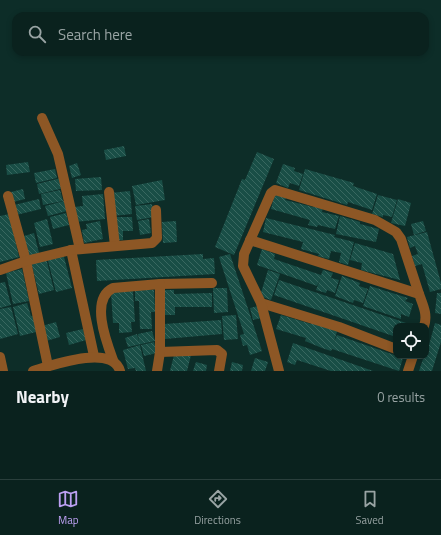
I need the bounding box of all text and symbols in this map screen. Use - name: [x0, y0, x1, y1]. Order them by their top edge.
- search box: [12, 12, 429, 56]
- icon: search: [26, 23, 48, 45]
- text: Search here: [58, 23, 132, 46]
- map controls: [393, 323, 429, 359]
- button: locate: [393, 323, 429, 359]
- text: Nearby: [16, 384, 69, 410]
- text: 0 results: [377, 387, 425, 407]
- tab: Map: [57, 488, 79, 528]
- tab: Directions: [194, 488, 241, 528]
- tab: Saved: [356, 488, 384, 528]

